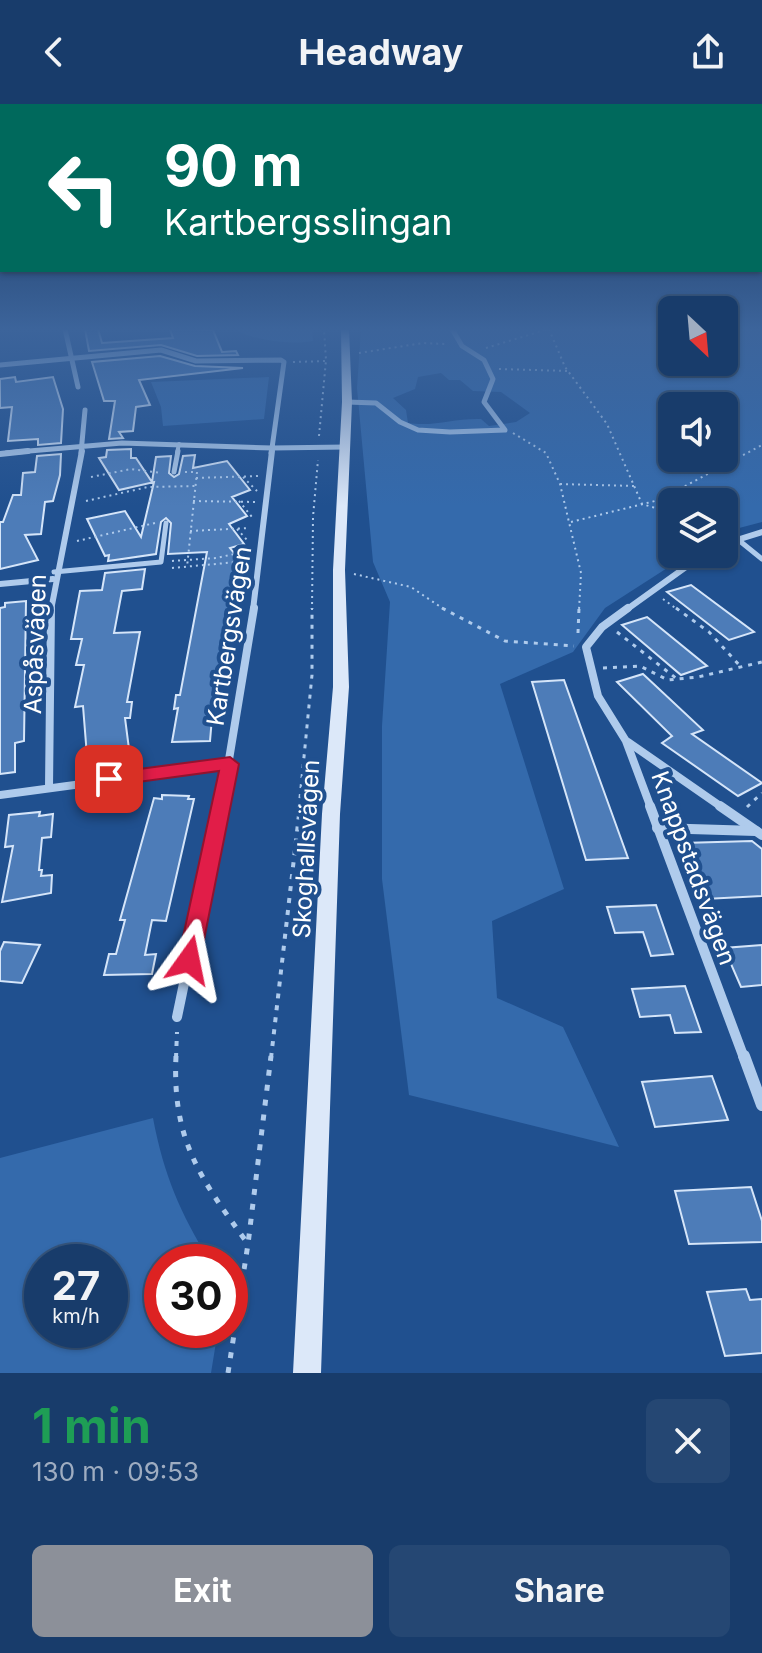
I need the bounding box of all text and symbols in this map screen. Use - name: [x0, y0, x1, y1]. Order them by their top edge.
- icon: back: [32, 30, 76, 74]
- text: Headway: [299, 30, 463, 74]
- icon: share: [686, 30, 730, 74]
- text: 90 m: [164, 132, 303, 200]
- icon: left: [32, 136, 136, 240]
- text: Kartbergsslingan: [164, 200, 453, 244]
- north arrow: [658, 296, 738, 376]
- map controls: [658, 296, 738, 568]
- button: sound: [658, 392, 738, 472]
- button: layers: [658, 488, 738, 568]
- street label: Kartbergsvägen: [200, 544, 258, 728]
- street label: Aspåsvägen: [18, 574, 52, 714]
- pin: [75, 745, 143, 813]
- icon: arrive: [87, 757, 131, 801]
- street label: Skoghallsvägen: [287, 759, 325, 939]
- street label: Knappstadsvägen: [645, 767, 743, 969]
- position arrow: [147, 918, 231, 1002]
- speed limit sign: 30: [144, 1244, 248, 1348]
- text: 27: [52, 1261, 100, 1310]
- text: km/h: [52, 1304, 100, 1328]
- text: 1 min: [32, 1396, 151, 1455]
- button: close: [646, 1399, 730, 1483]
- text: 130 m · 09:53: [32, 1456, 199, 1487]
- button: Exit: [32, 1545, 373, 1637]
- button: Share: [389, 1545, 730, 1637]

